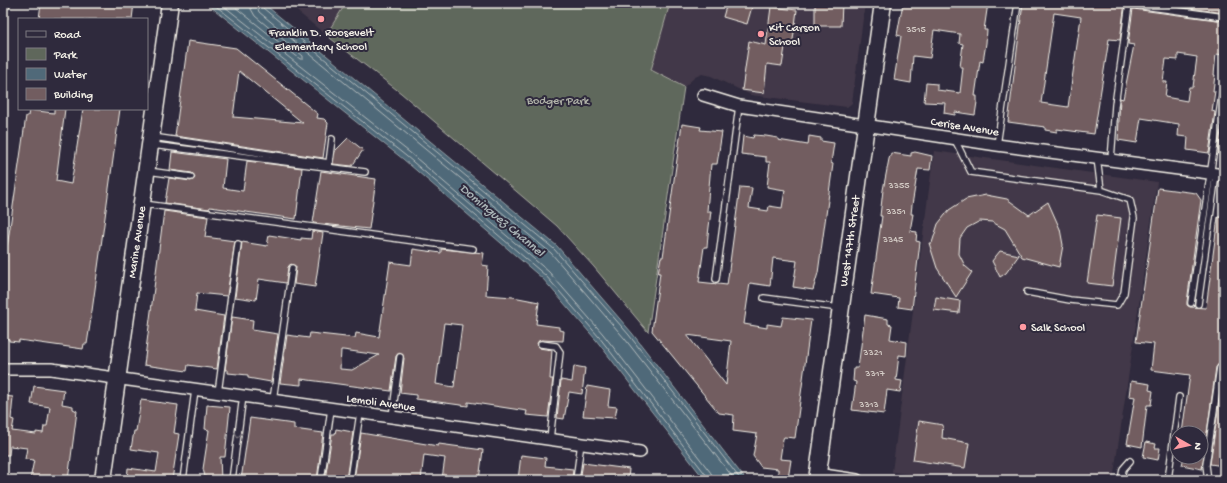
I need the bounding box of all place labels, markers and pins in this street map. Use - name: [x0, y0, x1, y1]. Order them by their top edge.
- marker: Franklin D. Roosevelt Elementary School: [316, 14, 326, 24]
- place label: Kit Carson School: [769, 22, 820, 50]
- place label: Franklin D. Roosevelt Elementary School: [268, 27, 374, 55]
- marker: Kit Carson School: [756, 29, 766, 39]
- marker: Salk School: [1018, 322, 1028, 332]
- place label: Salk School: [1031, 322, 1086, 336]

